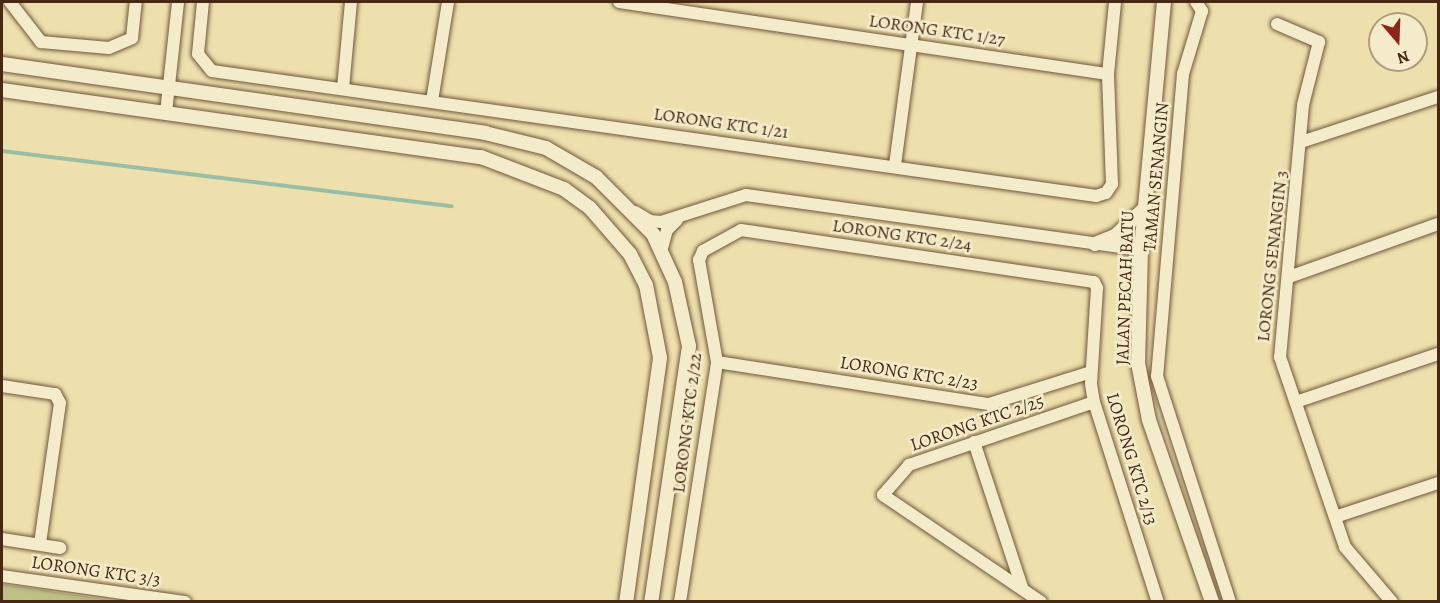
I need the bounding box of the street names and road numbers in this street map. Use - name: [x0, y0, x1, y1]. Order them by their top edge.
- street label: LORONG KTC 1/27: [868, 10, 1006, 50]
- street label: TAMAN SENANGIN: [1139, 101, 1173, 253]
- street label: LORONG KTC 1/21: [652, 103, 790, 143]
- street label: LORONG SENANGIN 3: [1252, 169, 1292, 343]
- street label: JALAN PECAH BATU: [1112, 210, 1138, 366]
- street label: LORONG KTC 2/24: [831, 215, 973, 255]
- street label: LORONG KTC 2/23: [838, 351, 980, 395]
- street label: LORONG KTC 2/22: [668, 352, 706, 494]
- street label: LORONG KTC 2/25: [907, 390, 1047, 456]
- street label: LORONG KTC 2/13: [1102, 390, 1162, 528]
- street label: LORONG KTC 3/3: [30, 551, 162, 591]

